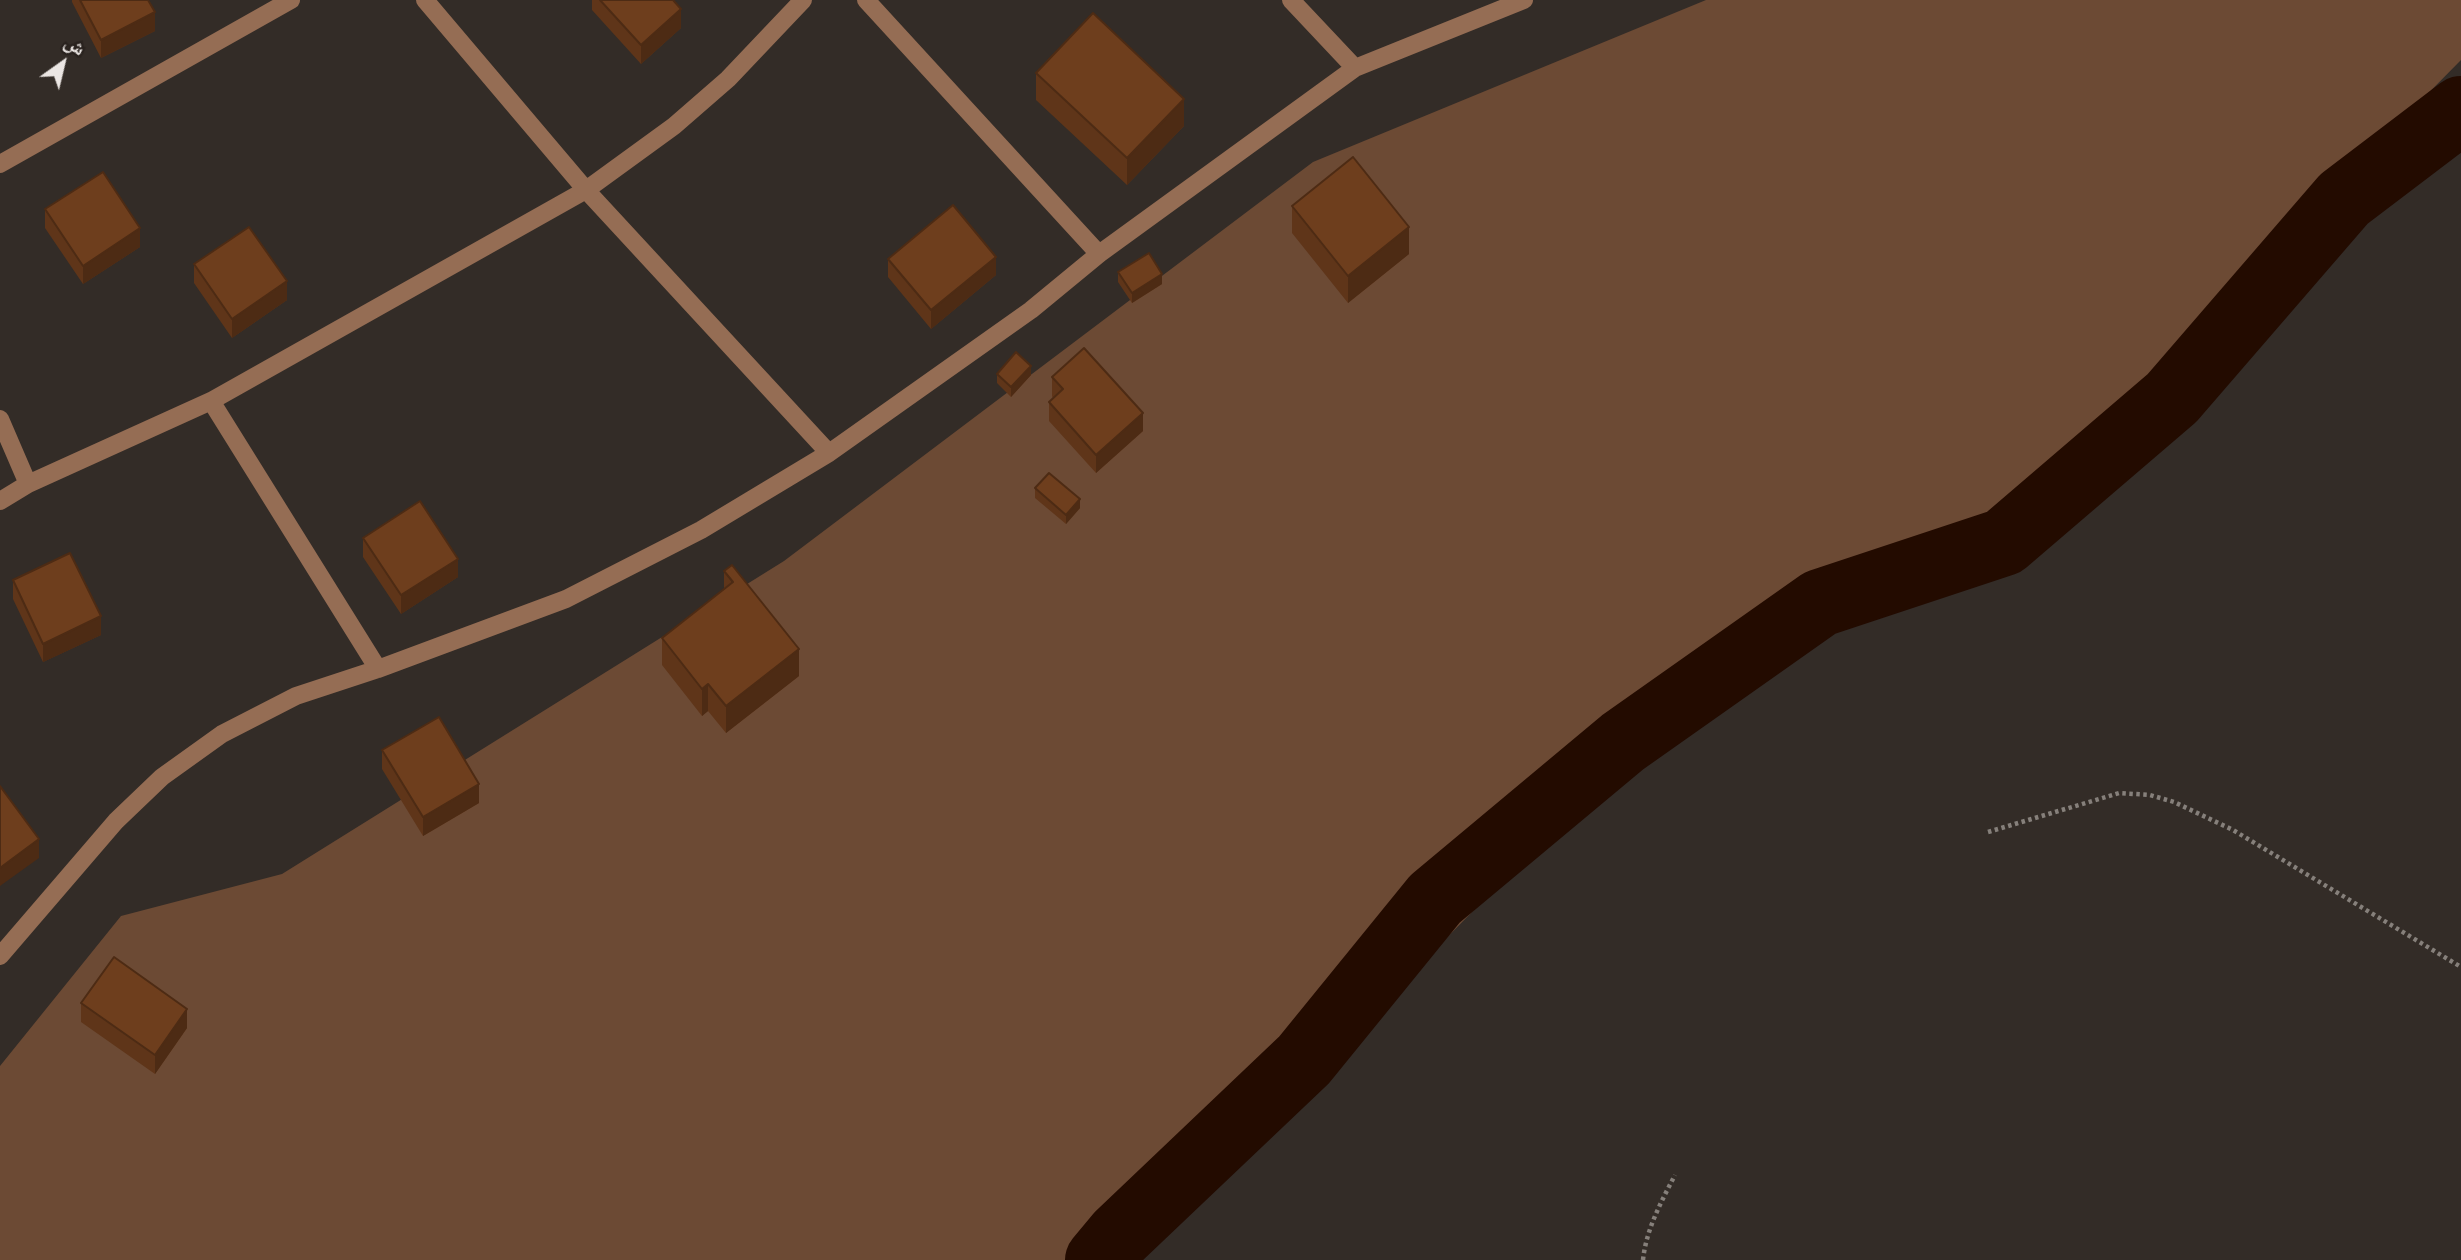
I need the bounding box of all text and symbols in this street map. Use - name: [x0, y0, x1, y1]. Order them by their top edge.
- north arrow: [28, 28, 98, 98]
- text: ش: [60, 30, 90, 60]

